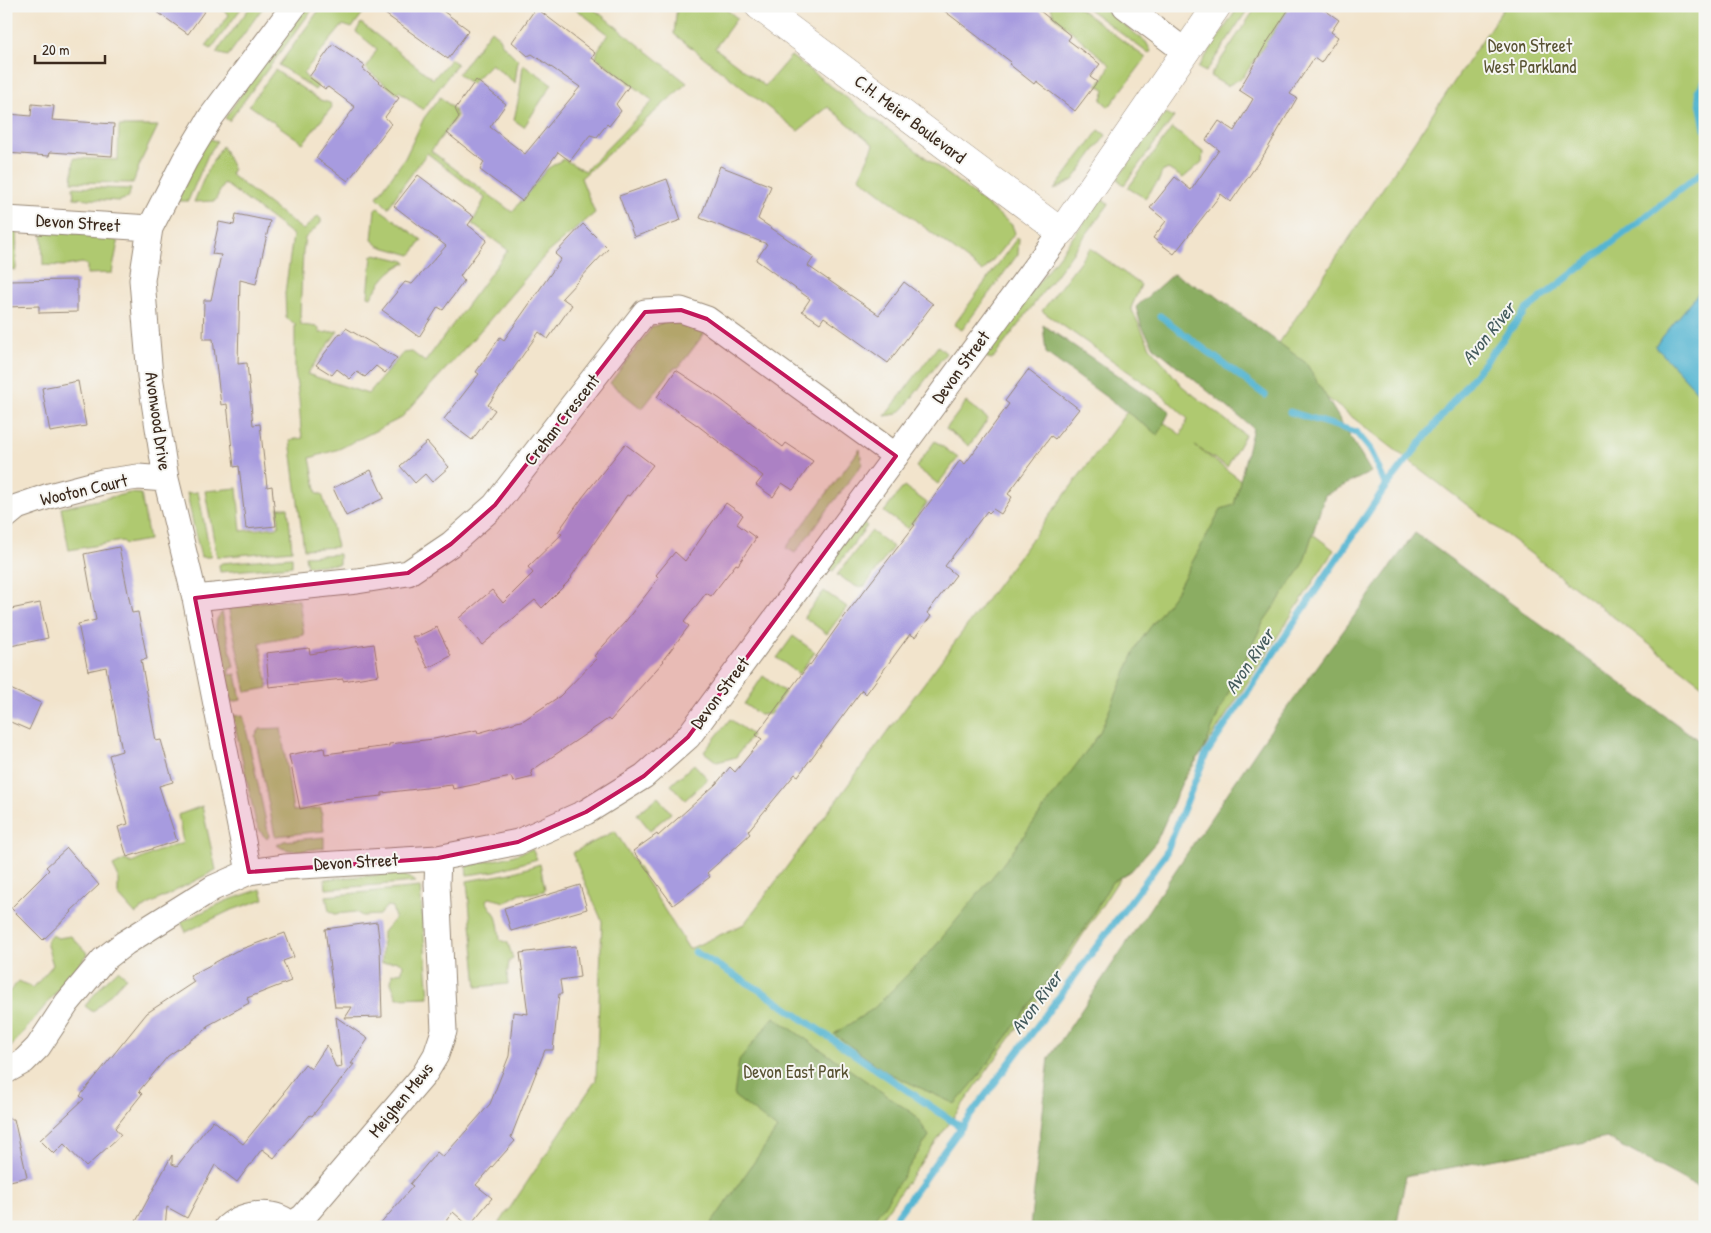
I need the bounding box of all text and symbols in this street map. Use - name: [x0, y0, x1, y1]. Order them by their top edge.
- scale bar: [35, 32, 105, 64]
- park label: Devon Street West Parkland: [1484, 33, 1576, 79]
- text: 20 m: [42, 39, 69, 60]
- street label: C.H. Meier Boulevard: [849, 68, 971, 169]
- street label: Devon Street: [35, 207, 122, 238]
- water label: Avon River: [1455, 294, 1523, 369]
- street label: Devon Street: [926, 325, 996, 408]
- street label: Crehan Crescent: [518, 368, 606, 471]
- street label: Avonwood Drive: [139, 370, 178, 472]
- street label: Wooton Court: [38, 467, 131, 512]
- water label: Avon River: [1218, 621, 1282, 698]
- street label: Devon Street: [684, 651, 755, 734]
- street label: Devon Street: [313, 847, 400, 876]
- water label: Avon River: [1004, 963, 1070, 1039]
- street label: Meighen Mews: [363, 1057, 439, 1143]
- park label: Devon East Park: [744, 1059, 849, 1084]

